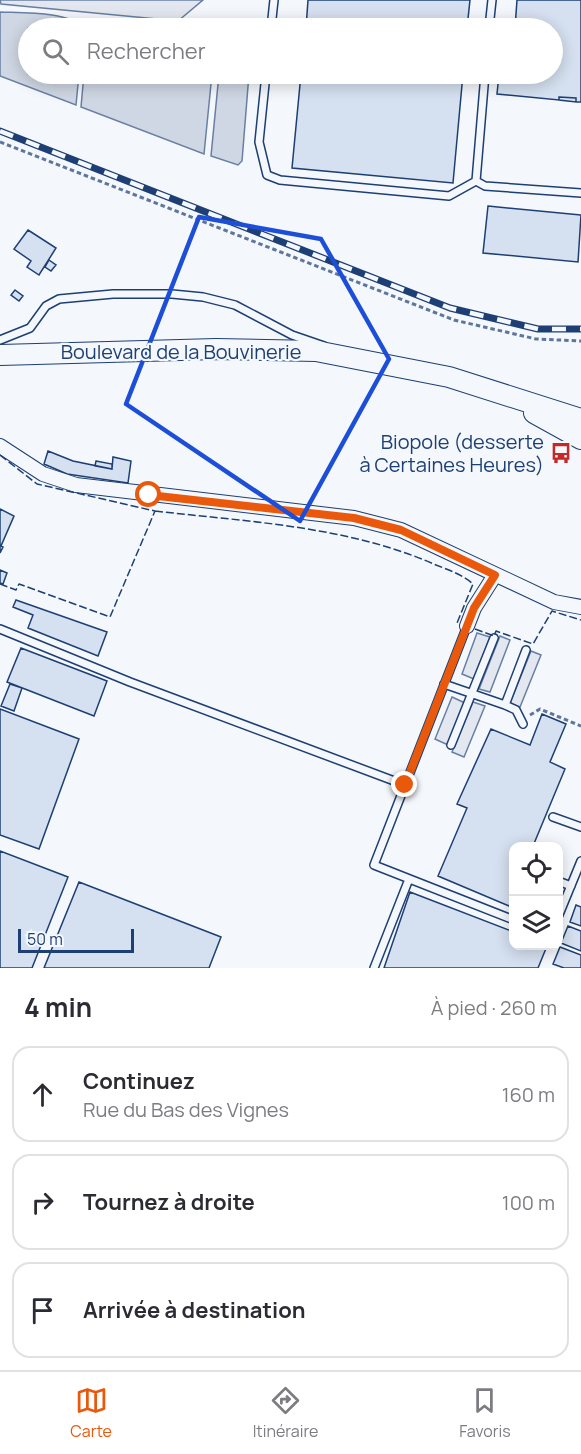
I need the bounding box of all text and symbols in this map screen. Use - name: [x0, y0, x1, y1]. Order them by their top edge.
- search box: [18, 18, 563, 84]
- icon: search: [39, 35, 72, 68]
- text: Rechercher: [87, 36, 206, 66]
- street label: Boulevard de la Bouvinerie: [61, 338, 301, 365]
- place label: Biopole (desserte à Certaines Heures): [359, 428, 544, 478]
- bus stop icon: Biopole (desserte à Certaines Heures): [549, 441, 573, 465]
- route start: [135, 481, 161, 507]
- route end: [391, 771, 417, 797]
- map controls: [509, 842, 563, 950]
- button: locate: [509, 842, 563, 896]
- button: layers: [509, 896, 563, 950]
- scale bar: [18, 926, 134, 954]
- text: 50 m: [27, 928, 63, 950]
- text: 4 min: [24, 989, 92, 1025]
- text: À pied · 260 m: [431, 994, 557, 1021]
- text: Continuez: [83, 1066, 195, 1096]
- icon: ahead: [26, 1078, 59, 1111]
- text: 160 m: [502, 1081, 555, 1108]
- text: Rue du Bas des Vignes: [83, 1096, 289, 1123]
- icon: right: [26, 1186, 59, 1219]
- text: Tournez à droite: [83, 1187, 255, 1217]
- text: 100 m: [502, 1189, 555, 1216]
- icon: arrive: [26, 1294, 59, 1327]
- text: Arrivée à destination: [83, 1295, 306, 1325]
- tab: Carte: [70, 1384, 112, 1442]
- tab: Itinéraire: [253, 1384, 318, 1442]
- tab: Favoris: [459, 1384, 511, 1442]

